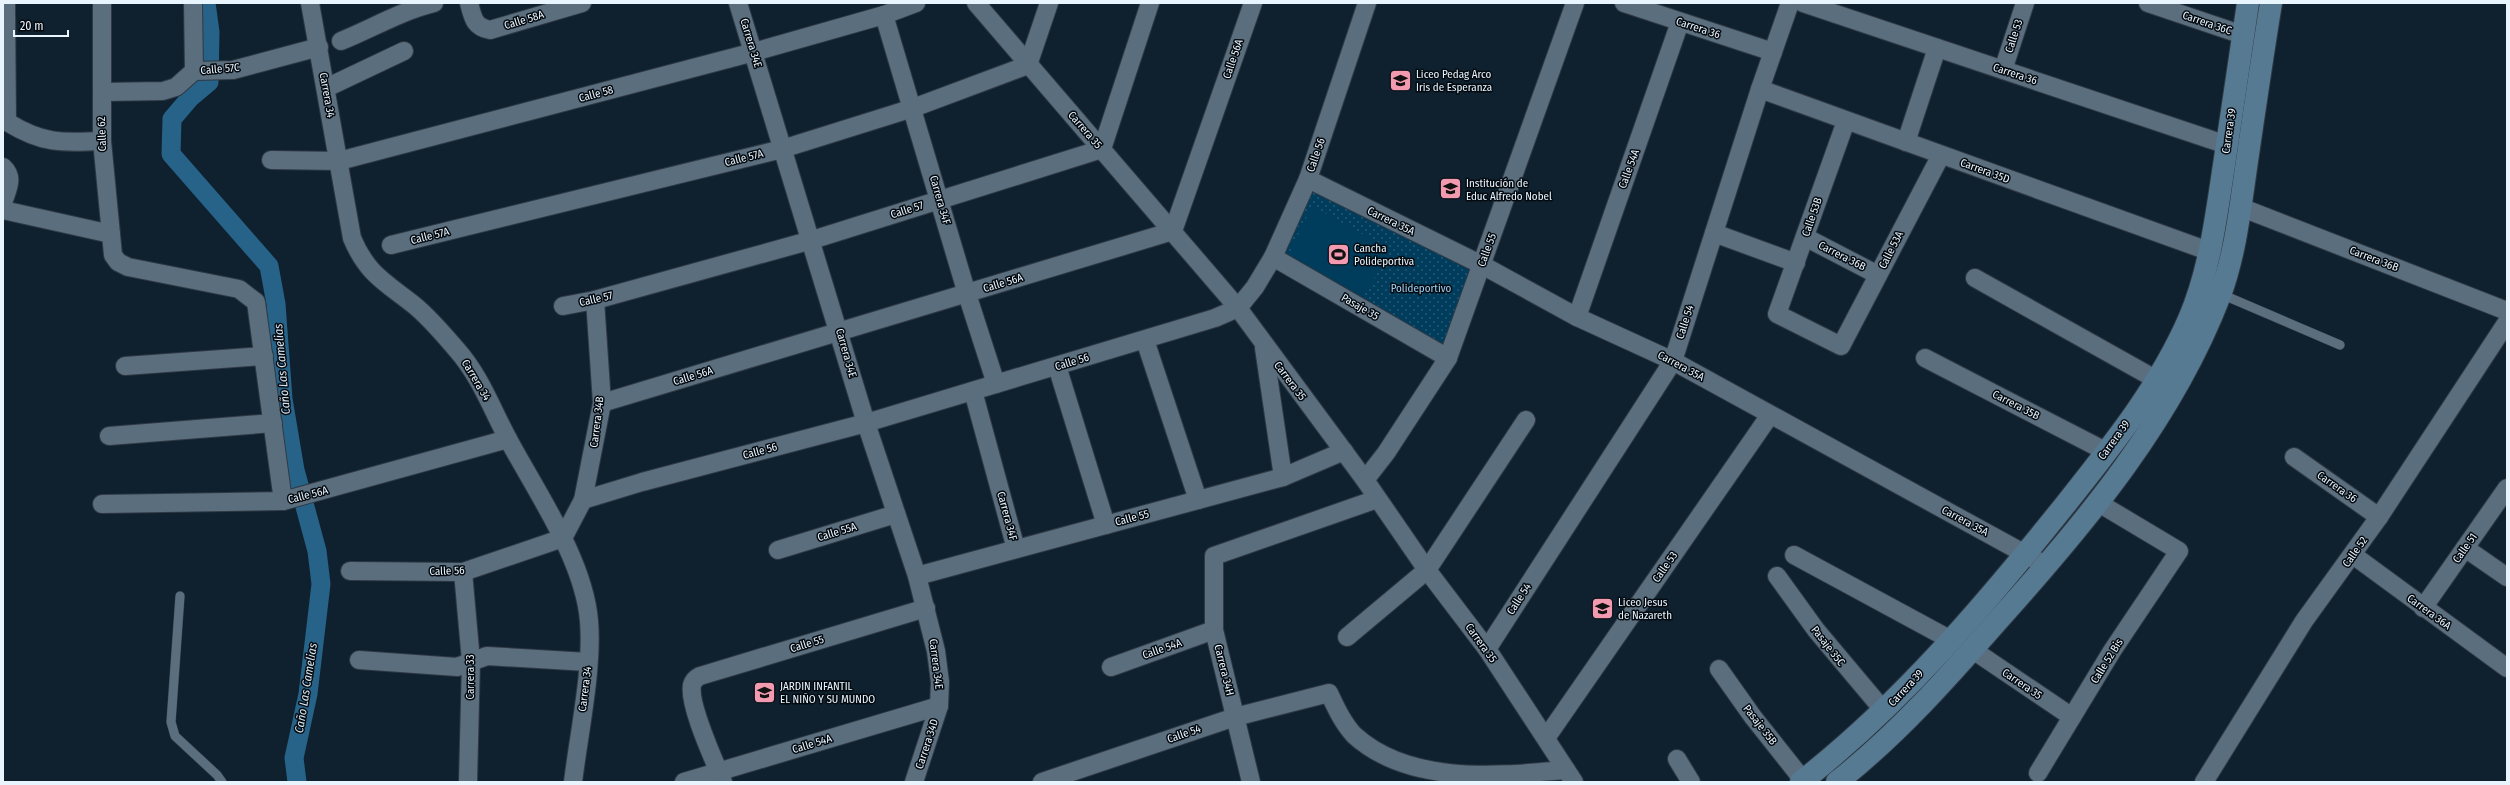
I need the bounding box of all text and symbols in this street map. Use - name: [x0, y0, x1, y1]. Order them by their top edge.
- street label: Calle 58A: [503, 8, 546, 32]
- street label: Carrera 36C: [2181, 9, 2234, 38]
- scale bar: [14, 12, 68, 38]
- street label: Carrera 36: [1674, 15, 1722, 41]
- street label: Carrera 34E: [737, 17, 765, 69]
- street label: Calle 53: [2002, 18, 2026, 54]
- text: 20 m: [20, 19, 44, 33]
- street label: Calle 56A: [1220, 37, 1246, 80]
- street label: Calle 57C: [200, 61, 241, 77]
- street label: Carrera 36: [1991, 61, 2039, 87]
- school or university icon: Liceo Pedag Arco Iris de Esperanza: [1387, 67, 1413, 93]
- place label: Liceo Pedag Arco Iris de Esperanza: [1416, 68, 1492, 94]
- street label: Carrera 34: [317, 72, 337, 119]
- street label: Calle 58: [577, 83, 615, 105]
- street label: Carrera 39: [2219, 108, 2239, 154]
- street label: Carrera 35: [1065, 109, 1105, 151]
- street label: Calle 62: [95, 116, 109, 152]
- street label: Calle 56: [1304, 136, 1328, 174]
- street label: Calle 57A: [723, 147, 765, 169]
- street label: Calle 54A: [1616, 147, 1642, 190]
- street label: Carrera 35D: [1959, 156, 2011, 186]
- street label: Carrera 34F: [927, 174, 953, 226]
- school or university icon: Institución de Educ Alfredo Nobel: [1438, 176, 1464, 202]
- place label: Institución de Educ Alfredo Nobel: [1466, 177, 1552, 203]
- street label: Calle 53B: [1799, 196, 1825, 238]
- street label: Calle 57: [889, 198, 926, 221]
- street label: Carrera 35A: [1365, 204, 1417, 238]
- street label: Calle 57A: [409, 225, 451, 247]
- street label: Calle 53A: [1876, 229, 1906, 271]
- street label: Calle 55: [1475, 232, 1499, 268]
- street label: Carrera 36B: [1816, 238, 1868, 274]
- sports icon: Cancha Polideportiva: [1325, 241, 1351, 267]
- place label: Cancha Polideportiva: [1354, 242, 1414, 268]
- street label: Carrera 36B: [2348, 244, 2400, 274]
- street label: Calle 56A: [982, 271, 1025, 295]
- park label: Polideportivo: [1391, 282, 1452, 295]
- street label: Calle 57: [578, 289, 614, 309]
- street label: Pasaje 35: [1339, 291, 1381, 323]
- street label: Calle 54: [1673, 303, 1697, 341]
- water label: Caño Las Camelias: [271, 323, 293, 415]
- street label: Carrera 34E: [833, 327, 859, 379]
- street label: Carrera 35A: [1655, 348, 1707, 384]
- street label: Calle 56: [1053, 351, 1091, 373]
- street label: Carrera 34: [459, 357, 494, 403]
- street label: Carrera 35: [1271, 359, 1309, 403]
- street label: Calle 56A: [672, 364, 715, 388]
- street label: Carrera 35B: [1990, 388, 2042, 422]
- street label: Carrera 34B: [587, 396, 607, 448]
- street label: Carrera 39: [2095, 418, 2133, 462]
- street label: Calle 56: [741, 440, 779, 462]
- street label: Carrera 36: [2315, 469, 2360, 506]
- street label: Calle 56A: [287, 484, 330, 506]
- street label: Carrera 34F: [994, 490, 1020, 542]
- street label: Carrera 35A: [1939, 503, 1991, 539]
- street label: Calle 55: [1114, 507, 1150, 529]
- street label: Calle 55A: [816, 520, 858, 544]
- street label: Calle 51: [2450, 531, 2480, 565]
- street label: Calle 52: [2340, 534, 2370, 570]
- street label: Calle 53: [1650, 549, 1680, 585]
- street label: Calle 56: [429, 564, 465, 578]
- street label: Calle 54: [1504, 580, 1534, 617]
- street label: Carrera 36A: [2404, 592, 2454, 632]
- school or university icon: Liceo Jesus de Nazareth: [1590, 595, 1616, 621]
- place label: Liceo Jesus de Nazareth: [1618, 596, 1672, 622]
- street label: Carrera 35: [1462, 621, 1500, 665]
- street label: Pasaje 35C: [1808, 624, 1848, 669]
- street label: Calle 55: [789, 633, 825, 655]
- street label: Calle 54A: [1141, 636, 1184, 662]
- street label: Calle 52 Bis: [2088, 636, 2126, 686]
- street label: Carrera 34E: [926, 638, 946, 690]
- water label: Caño Las Camelias: [292, 642, 320, 734]
- street label: Carrera 34H: [1211, 643, 1237, 697]
- street label: Carrera 33: [464, 654, 477, 700]
- street label: Carrera 34: [576, 665, 594, 712]
- street label: Carrera 35: [2000, 666, 2044, 702]
- street label: Carrera 39: [1886, 667, 1926, 709]
- school or university icon: JARDIN INFANTIL EL NIÑO Y SU MUNDO: [752, 679, 778, 705]
- place label: JARDIN INFANTIL EL NIÑO Y SU MUNDO: [780, 680, 875, 706]
- street label: Pasaje 35B: [1740, 702, 1780, 748]
- street label: Carrera 34D: [913, 717, 941, 771]
- street label: Calle 54: [1165, 722, 1203, 746]
- street label: Calle 54A: [791, 732, 834, 756]

